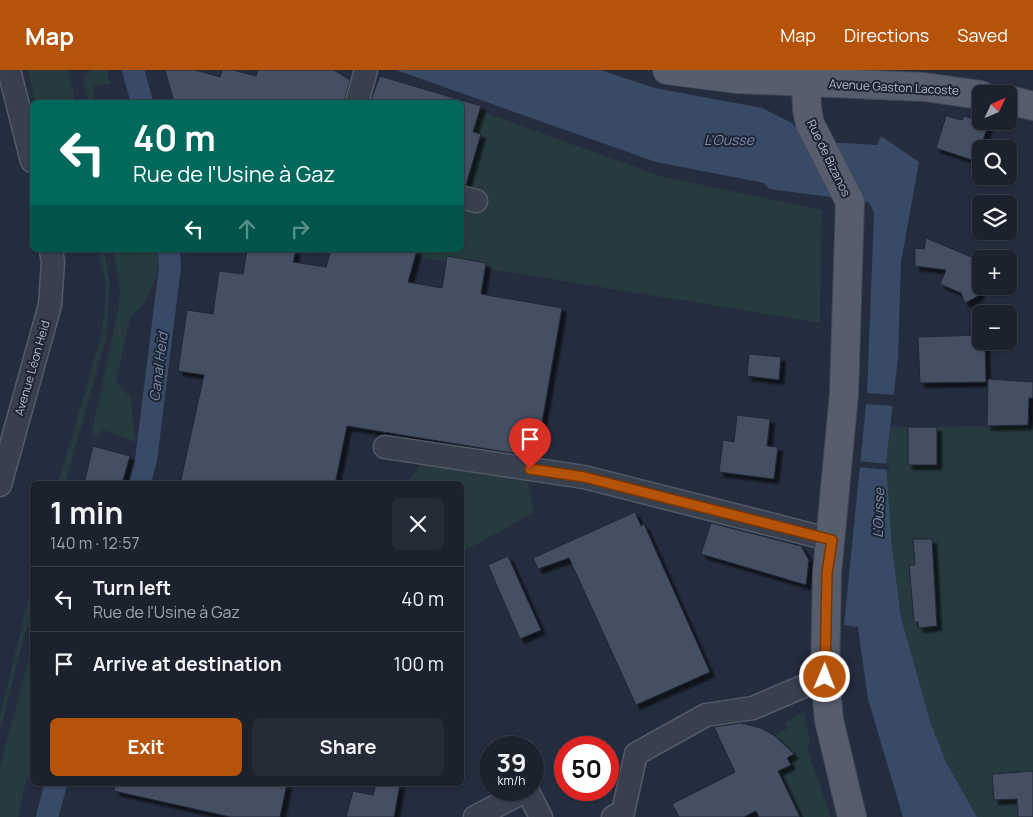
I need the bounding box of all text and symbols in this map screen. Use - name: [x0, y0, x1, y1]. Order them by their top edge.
- text: Map: [25, 19, 74, 52]
- text: Map: [780, 23, 816, 47]
- text: Directions: [844, 23, 929, 47]
- text: Saved: [957, 23, 1008, 47]
- street label: Avenue Gaston Lacoste: [829, 75, 959, 99]
- north arrow: [972, 85, 1018, 130]
- map controls: [972, 85, 1017, 350]
- text: 40 m: [133, 114, 216, 162]
- street label: Rue de Bizanos: [803, 117, 855, 199]
- icon: left: [50, 120, 115, 185]
- water label: L'Ousse: [704, 130, 755, 149]
- button: search: [972, 140, 1017, 185]
- text: Rue de l'Usine à Gaz: [133, 159, 335, 189]
- button: layers: [972, 195, 1017, 240]
- icon: left: [180, 215, 208, 243]
- icon: ahead: [233, 215, 261, 243]
- icon: right: [286, 215, 314, 243]
- button: +: [972, 250, 1017, 295]
- button: −: [972, 305, 1017, 350]
- street label: Avenue Léon Heid: [10, 318, 54, 418]
- water label: Canal Heïd: [144, 330, 172, 403]
- pin: [509, 418, 551, 469]
- icon: arrive: [516, 425, 544, 453]
- water label: L'Ousse: [868, 487, 888, 538]
- text: 1 min: [50, 492, 123, 533]
- button: close: [392, 498, 444, 550]
- text: 140 m · 12:57: [50, 532, 140, 554]
- text: Turn left: [93, 575, 171, 601]
- icon: left: [50, 585, 78, 613]
- text: 40 m: [401, 586, 444, 612]
- text: Rue de l'Usine à Gaz: [93, 601, 240, 623]
- icon: arrive: [50, 650, 78, 678]
- position arrow: [798, 650, 850, 702]
- text: Arrive at destination: [93, 651, 282, 677]
- text: 100 m: [393, 651, 444, 677]
- button: Exit: [50, 718, 242, 776]
- button: Share: [252, 718, 444, 776]
- speed limit sign: 50: [554, 736, 619, 801]
- text: 39: [496, 745, 527, 780]
- text: km/h: [498, 772, 525, 789]

